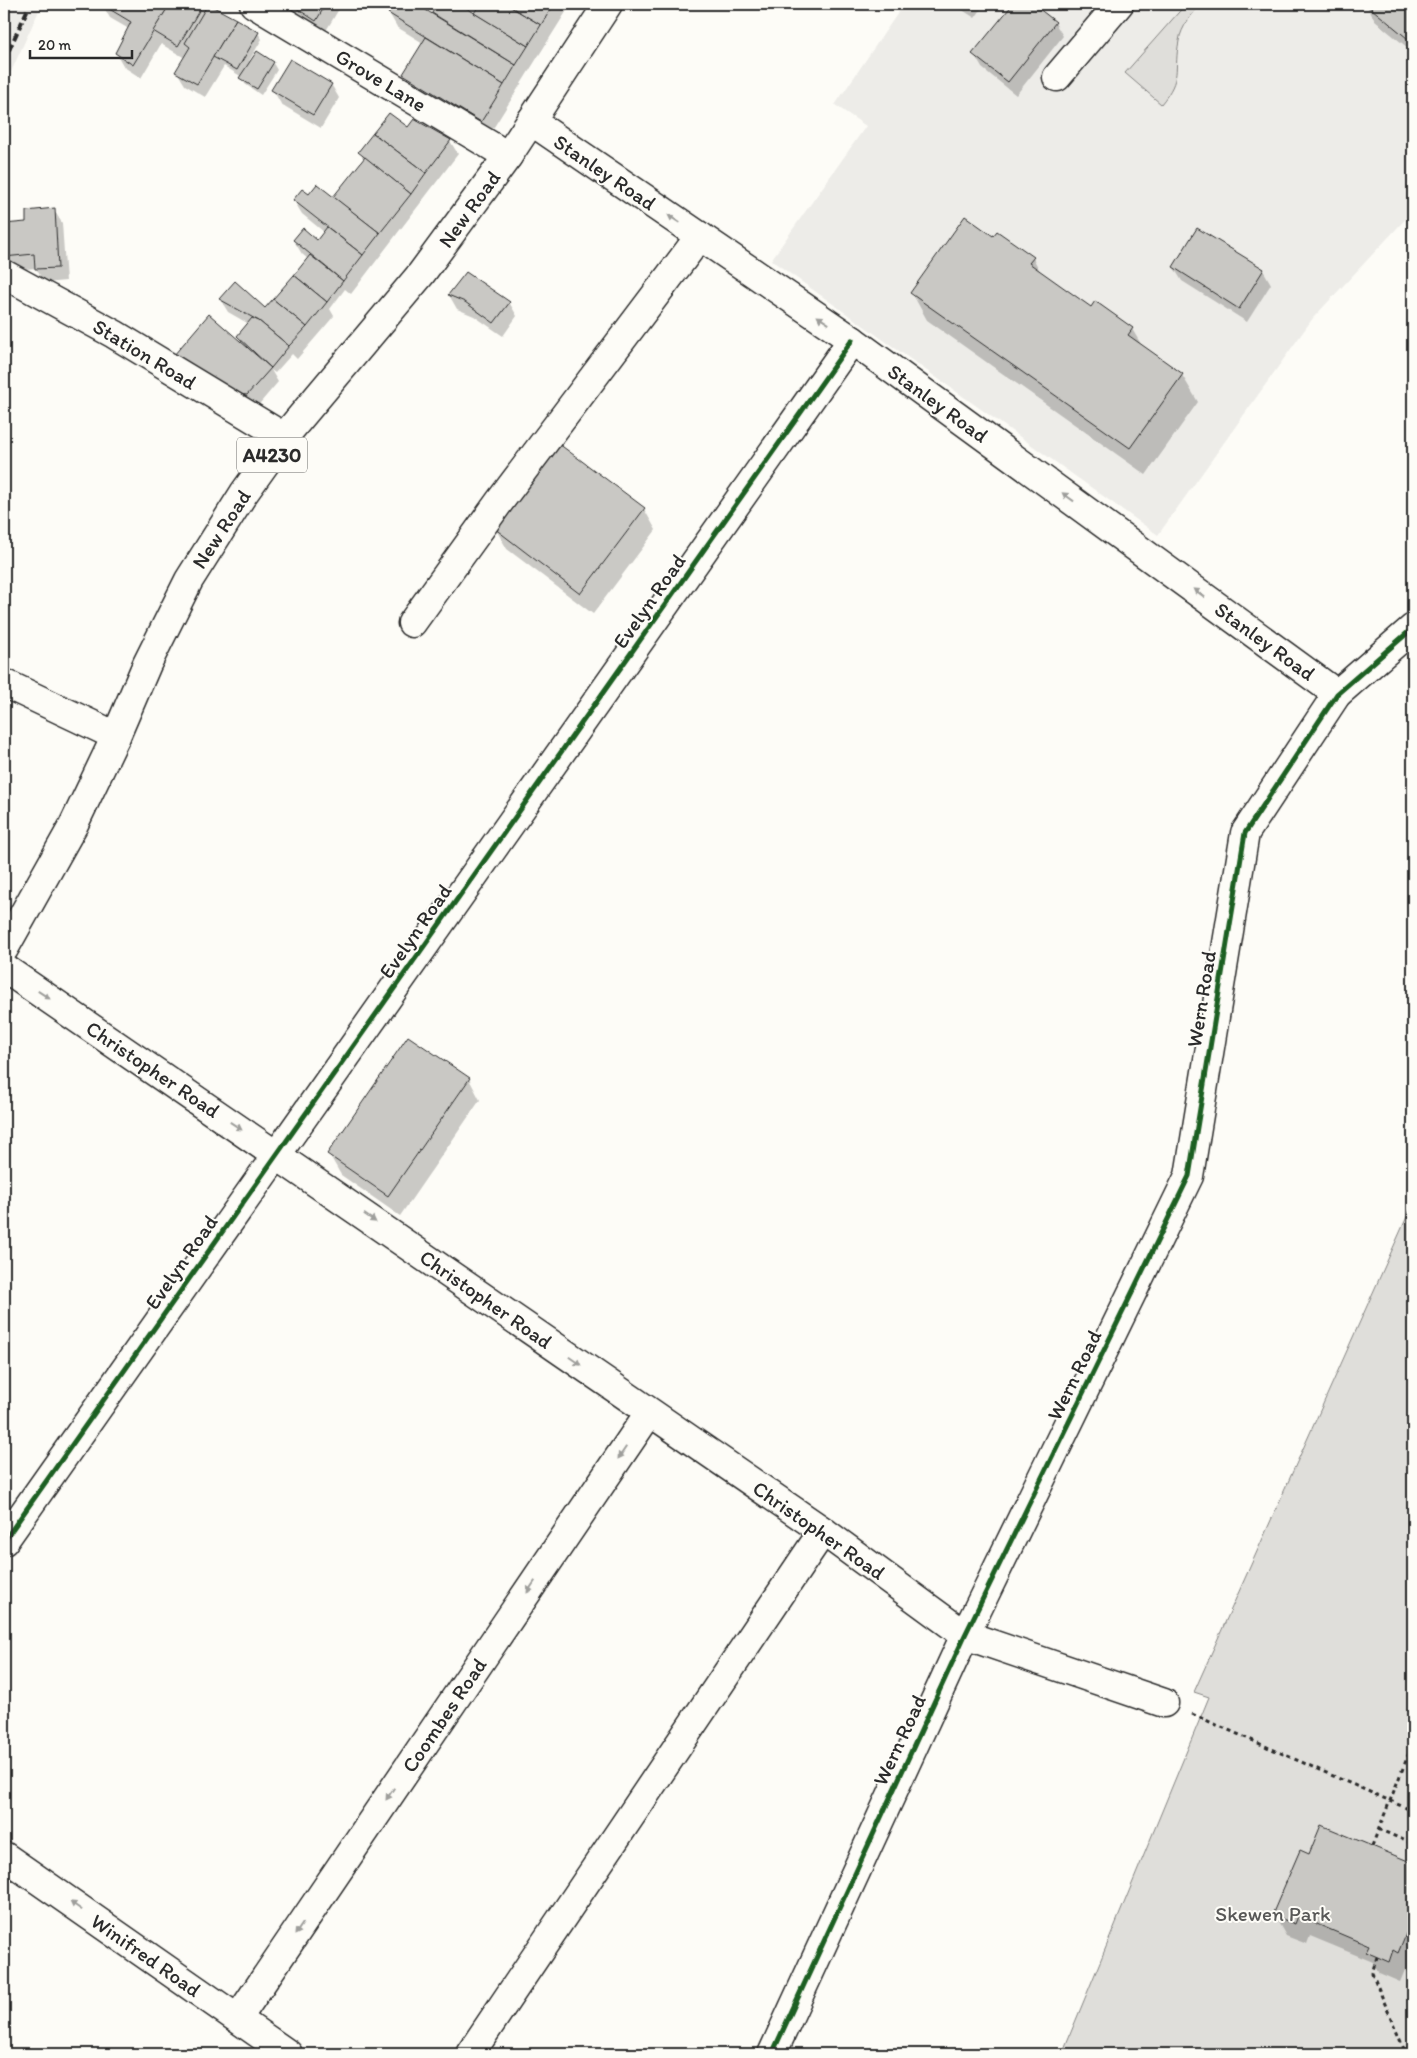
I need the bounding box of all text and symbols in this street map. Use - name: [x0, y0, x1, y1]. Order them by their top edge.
- scale bar: [30, 28, 132, 60]
- text: 20 m: [38, 36, 72, 54]
- street label: Grove Lane: [331, 43, 431, 117]
- street label: Stanley Road: [549, 129, 661, 215]
- street label: New Road: [433, 166, 505, 252]
- one-way arrow: [667, 214, 681, 224]
- street label: Station Road: [89, 313, 202, 395]
- one-way arrow: [816, 315, 829, 325]
- street label: Stanley Road: [883, 358, 993, 448]
- road number: A4230: [237, 438, 307, 472]
- street label: New Road: [186, 485, 256, 573]
- one-way arrow: [1061, 492, 1075, 502]
- street label: Evelyn Road: [607, 549, 691, 653]
- one-way arrow: [1192, 588, 1206, 598]
- street label: Stanley Road: [1210, 596, 1320, 686]
- street label: Evelyn Road: [373, 879, 457, 983]
- street label: Wern Road: [1181, 948, 1221, 1049]
- one-way arrow: [37, 990, 51, 1000]
- street label: Christopher Road: [81, 1015, 225, 1123]
- one-way arrow: [230, 1121, 243, 1131]
- street label: Evelyn Road: [139, 1210, 223, 1314]
- one-way arrow: [363, 1213, 377, 1223]
- street label: Christopher Road: [415, 1244, 557, 1354]
- street label: Wern Road: [1041, 1325, 1107, 1424]
- one-way arrow: [568, 1356, 582, 1366]
- one-way arrow: [617, 1446, 627, 1460]
- street label: Christopher Road: [748, 1475, 890, 1585]
- one-way arrow: [526, 1581, 536, 1594]
- street label: Coombes Road: [396, 1653, 492, 1777]
- street label: Wern Road: [867, 1690, 931, 1789]
- one-way arrow: [385, 1788, 395, 1801]
- one-way arrow: [70, 1901, 83, 1911]
- park label: Skewen Park: [1215, 1901, 1331, 1926]
- street label: Winifred Road: [86, 1908, 206, 2002]
- one-way arrow: [294, 1922, 304, 1935]

